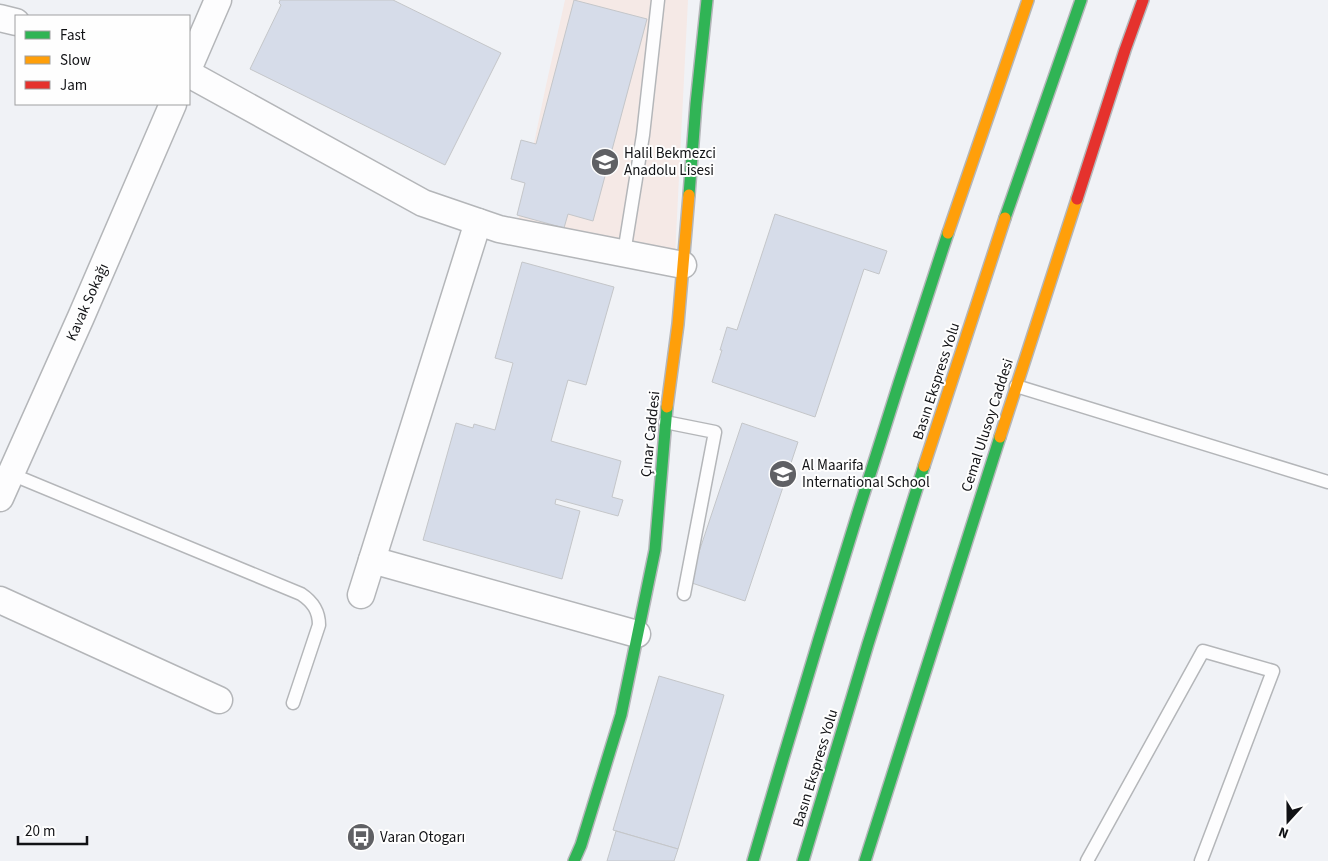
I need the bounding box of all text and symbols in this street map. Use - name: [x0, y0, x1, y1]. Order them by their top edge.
- legend: [15, 15, 190, 105]
- text: Fast: [60, 25, 86, 46]
- text: Slow: [60, 50, 91, 71]
- text: Jam: [60, 75, 87, 96]
- place label: Halil Bekmezci Anadolu Lisesi: [624, 143, 716, 181]
- school or university icon: Halil Bekmezci Anadolu Lisesi: [590, 147, 620, 177]
- street label: Kavak Sokağı: [61, 260, 114, 344]
- street label: Basın Ekspress Yolu: [908, 320, 965, 443]
- street label: Cemal Ulusoy Caddesi: [956, 356, 1019, 495]
- street label: Çınar Caddesi: [636, 390, 665, 478]
- place label: Al Maarifa International School: [802, 455, 930, 493]
- school or university icon: Al Maarifa International School: [768, 459, 798, 489]
- street label: Basın Ekspress Yolu: [788, 707, 843, 830]
- north arrow: [1263, 796, 1313, 846]
- scale bar: [18, 814, 86, 846]
- text: 20 m: [25, 821, 55, 842]
- text: N: [1276, 821, 1292, 843]
- bus stop icon: Varan Otogarı: [346, 822, 376, 852]
- place label: Varan Otogarı: [380, 827, 465, 848]

